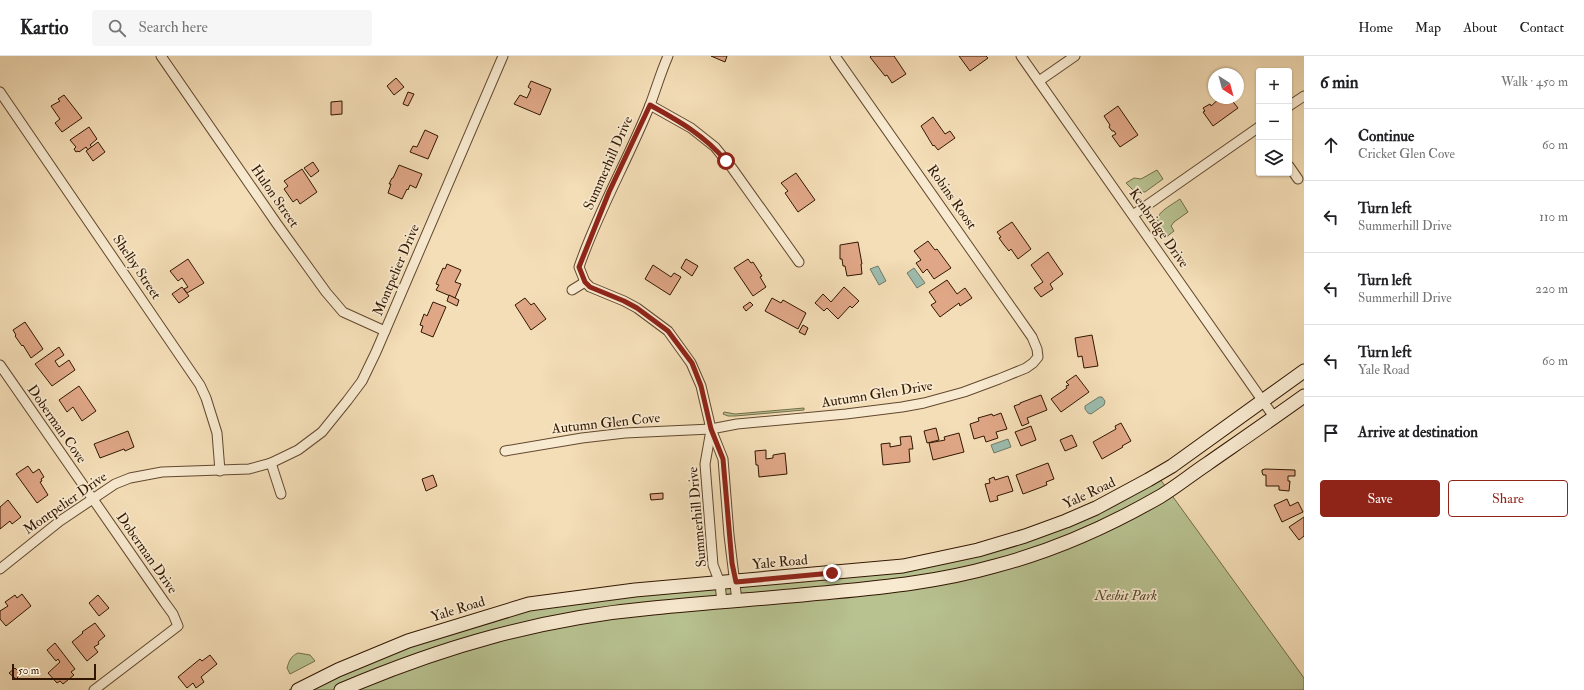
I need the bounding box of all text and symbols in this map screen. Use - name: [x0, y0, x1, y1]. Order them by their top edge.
- search box: [92, 10, 372, 46]
- text: Kartio: [20, 16, 68, 40]
- icon: search: [106, 17, 128, 39]
- text: Search here: [138, 18, 208, 37]
- text: Home: [1358, 19, 1393, 36]
- text: Map: [1415, 19, 1441, 36]
- text: About: [1463, 19, 1497, 36]
- text: Contact: [1519, 19, 1564, 36]
- north arrow: [1208, 68, 1244, 104]
- map controls: [1256, 68, 1292, 176]
- button: +: [1256, 68, 1292, 104]
- text: 6 min: [1320, 72, 1359, 93]
- text: Walk · 450 m: [1501, 74, 1568, 90]
- button: −: [1256, 104, 1292, 140]
- street label: Summerhill Drive: [580, 113, 636, 213]
- text: Continue: [1358, 127, 1414, 146]
- icon: ahead: [1320, 134, 1342, 156]
- text: 60 m: [1542, 137, 1568, 153]
- button: layers: [1256, 140, 1292, 176]
- text: Cricket Glen Cove: [1358, 146, 1455, 162]
- route start: [717, 152, 735, 170]
- street label: Hulon Street: [247, 161, 303, 231]
- street label: Robins Roost: [924, 161, 981, 233]
- street label: Kenbridge Drive: [1125, 185, 1193, 271]
- text: Turn left: [1358, 199, 1412, 218]
- icon: left: [1320, 206, 1342, 228]
- text: 110 m: [1539, 209, 1568, 225]
- text: Summerhill Drive: [1358, 218, 1452, 234]
- street label: Montpelier Drive: [369, 221, 424, 319]
- street label: Shelby Street: [108, 232, 165, 303]
- text: Turn left: [1358, 271, 1412, 290]
- icon: left: [1320, 278, 1342, 300]
- text: 220 m: [1535, 281, 1568, 297]
- text: Summerhill Drive: [1358, 290, 1452, 306]
- text: Turn left: [1358, 343, 1412, 362]
- icon: left: [1320, 350, 1342, 372]
- text: 60 m: [1542, 353, 1568, 369]
- text: Yale Road: [1358, 362, 1410, 378]
- street label: Autumn Glen Drive: [819, 377, 934, 411]
- street label: Doberman Cove: [24, 382, 90, 466]
- street label: Autumn Glen Cove: [550, 409, 661, 437]
- icon: arrive: [1320, 422, 1342, 444]
- text: Arrive at destination: [1358, 423, 1478, 442]
- street label: Summerhill Drive: [684, 466, 710, 568]
- street label: Montpelier Drive: [20, 468, 111, 539]
- street label: Yale Road: [1060, 473, 1118, 512]
- button: Save: [1320, 480, 1440, 517]
- button: Share: [1448, 480, 1568, 517]
- street label: Doberman Drive: [113, 509, 181, 597]
- street label: Yale Road: [751, 551, 809, 573]
- route end: [823, 564, 841, 582]
- park label: Nesbit Park: [1094, 587, 1157, 604]
- street label: Yale Road: [429, 593, 487, 625]
- scale bar: [12, 662, 96, 681]
- text: 50 m: [18, 664, 39, 677]

